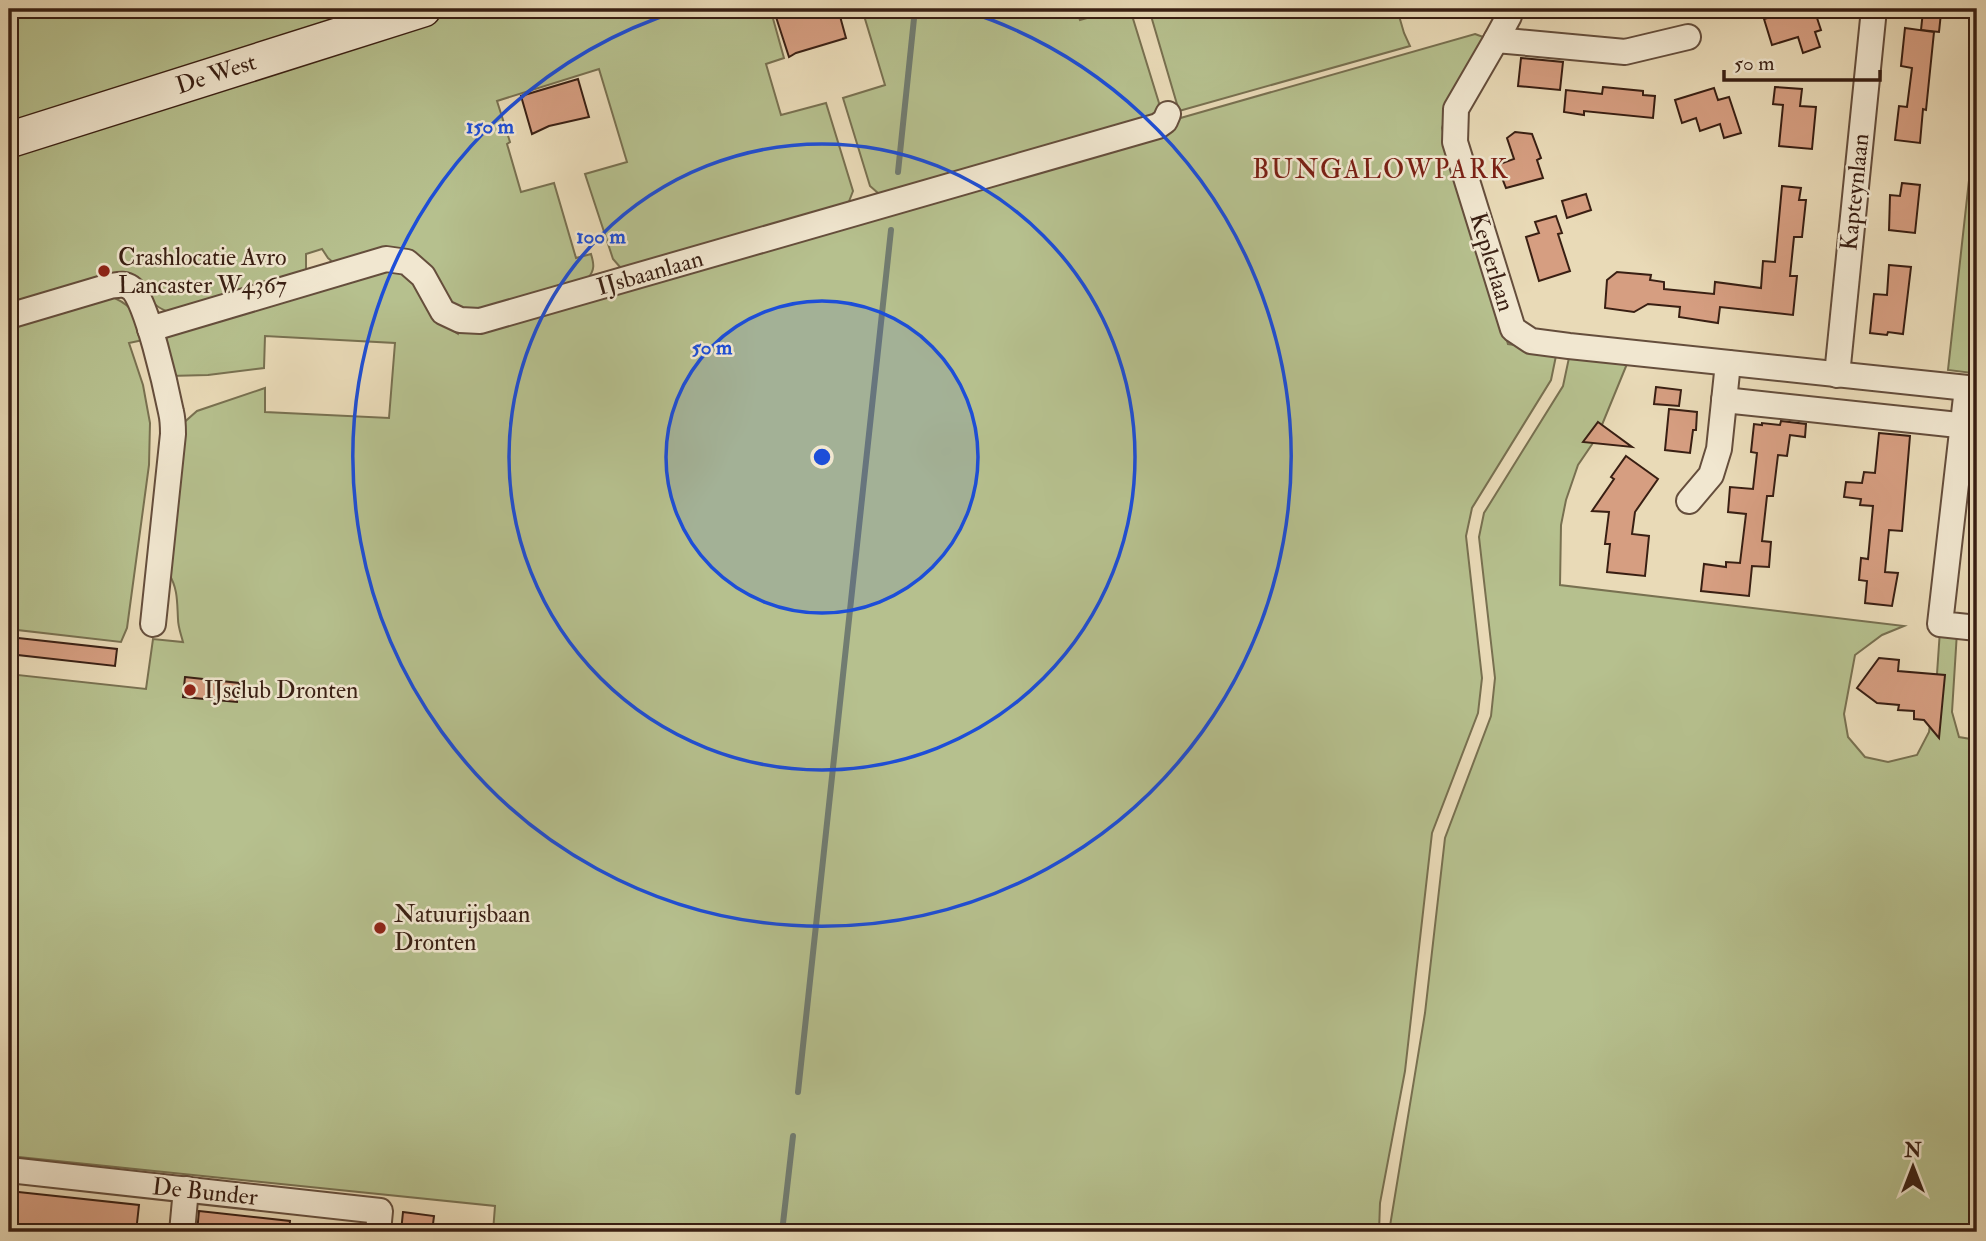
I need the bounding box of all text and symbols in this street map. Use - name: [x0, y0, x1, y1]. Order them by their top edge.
- scale bar: [1724, 38, 1879, 82]
- street label: De West: [172, 46, 260, 102]
- text: 50 m: [1734, 50, 1775, 77]
- text: 150 m: [466, 113, 515, 140]
- street label: Kapteynlaan: [1833, 132, 1877, 252]
- district label: BUNGALOWPARK: [1252, 154, 1510, 186]
- street label: Keplerlaan: [1462, 209, 1522, 315]
- text: 100 m: [576, 223, 627, 250]
- place label: Crashlocatie Avro Lancaster W4367: [118, 242, 287, 301]
- street label: IJsbaanlaan: [593, 243, 707, 303]
- marker: Crashlocatie Avro Lancaster W4367: [96, 263, 112, 279]
- text: 50 m: [692, 334, 733, 361]
- centre of rings: [810, 445, 834, 469]
- place label: IJsclub Dronten: [204, 675, 358, 706]
- marker: IJsclub Dronten: [182, 682, 198, 698]
- place label: Natuurijsbaan Dronten: [394, 899, 530, 958]
- marker: Natuurijsbaan Dronten: [372, 920, 388, 936]
- north arrow: [1878, 1132, 1948, 1202]
- text: N: [1903, 1139, 1922, 1163]
- street label: De Bunder: [151, 1171, 259, 1213]

